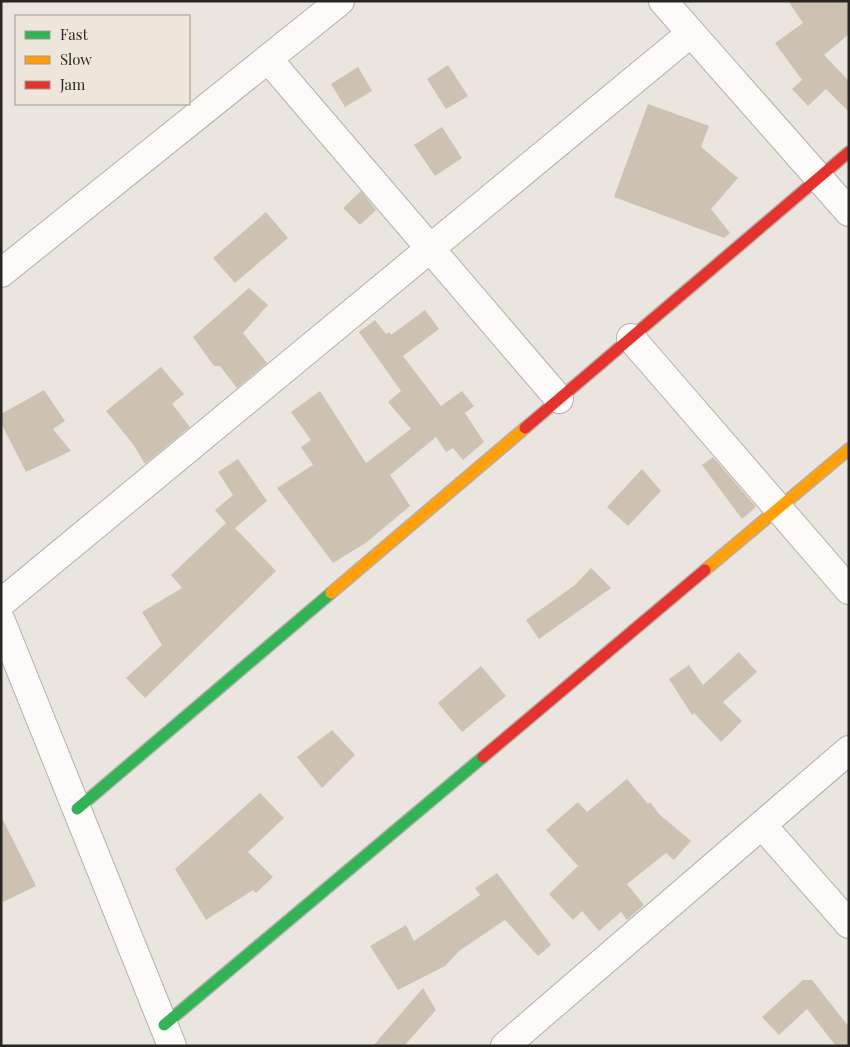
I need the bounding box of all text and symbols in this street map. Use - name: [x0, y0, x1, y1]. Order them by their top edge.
- legend: [15, 15, 190, 105]
- text: Fast: [60, 24, 89, 44]
- text: Slow: [60, 49, 92, 69]
- text: Jam: [59, 74, 86, 94]

